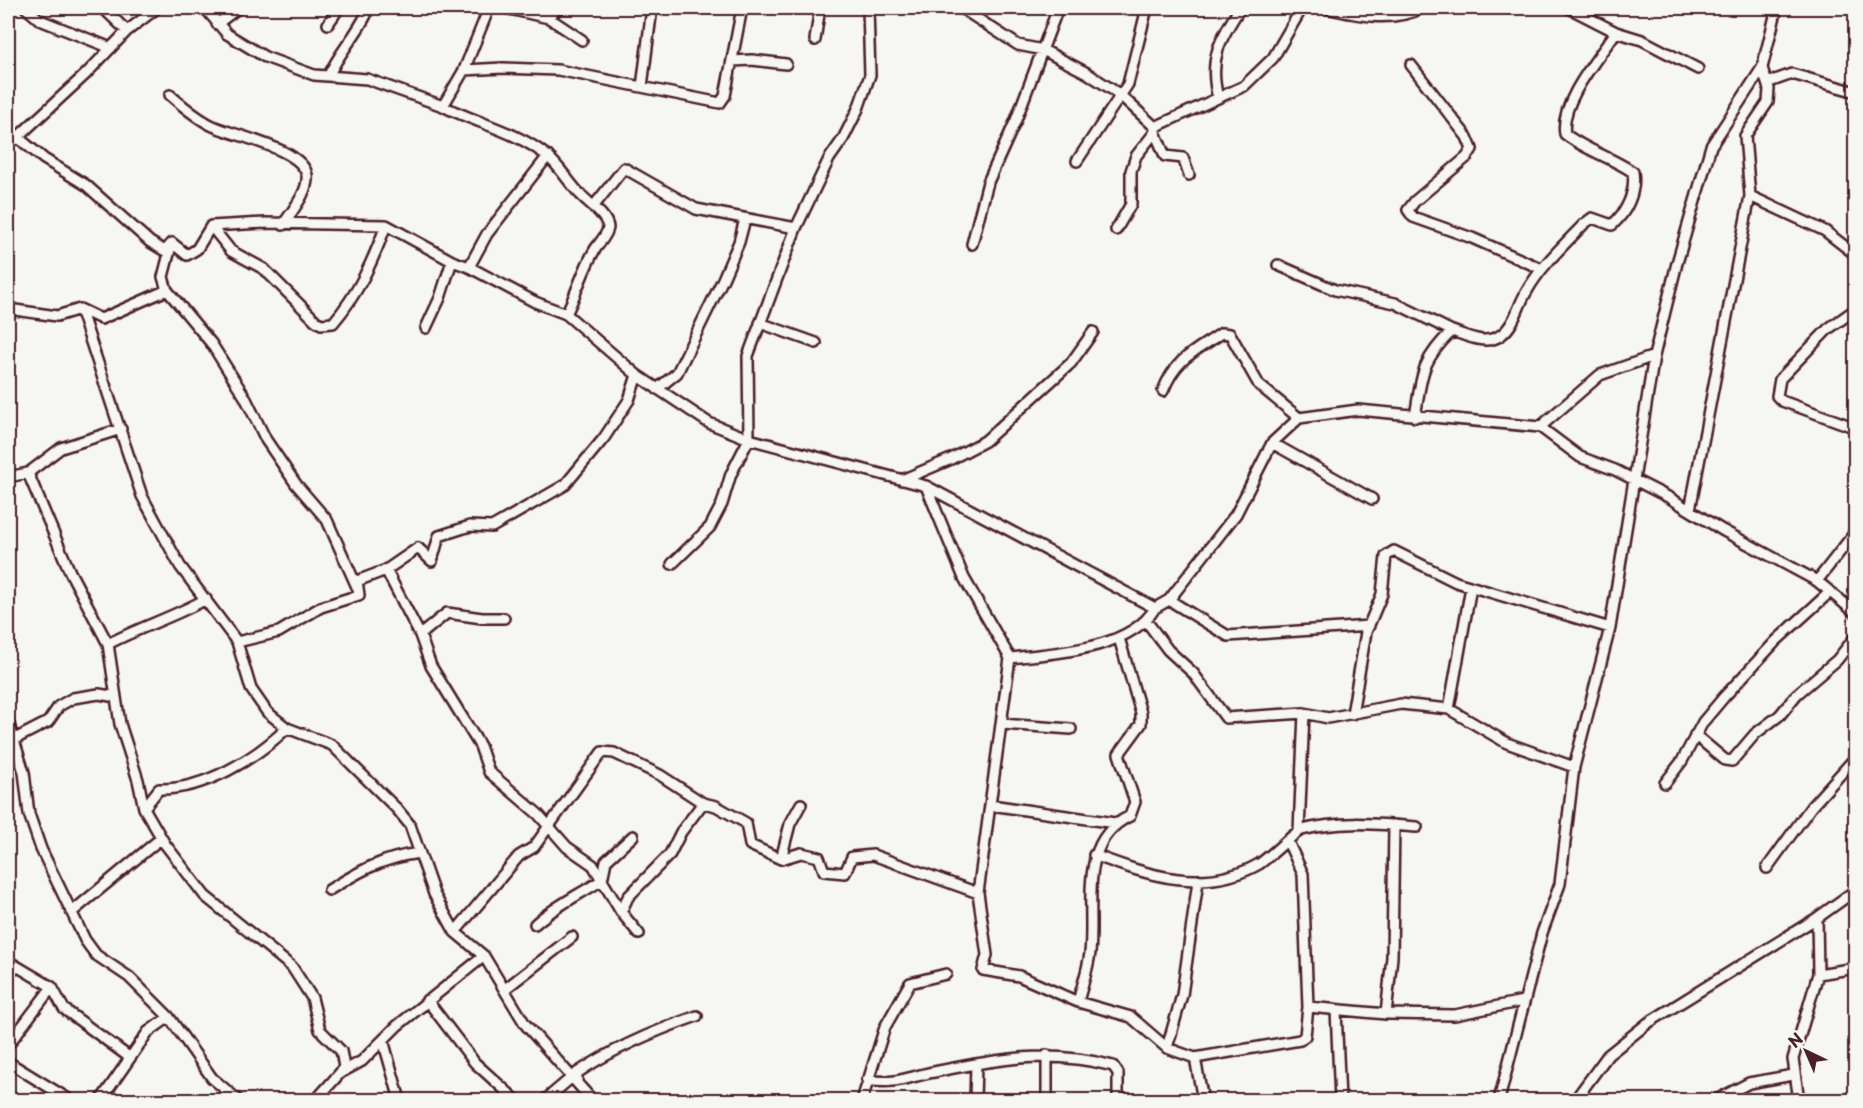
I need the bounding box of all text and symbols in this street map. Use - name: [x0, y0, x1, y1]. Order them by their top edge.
- north arrow: [1776, 1021, 1836, 1081]
- text: N: [1782, 1026, 1808, 1053]

